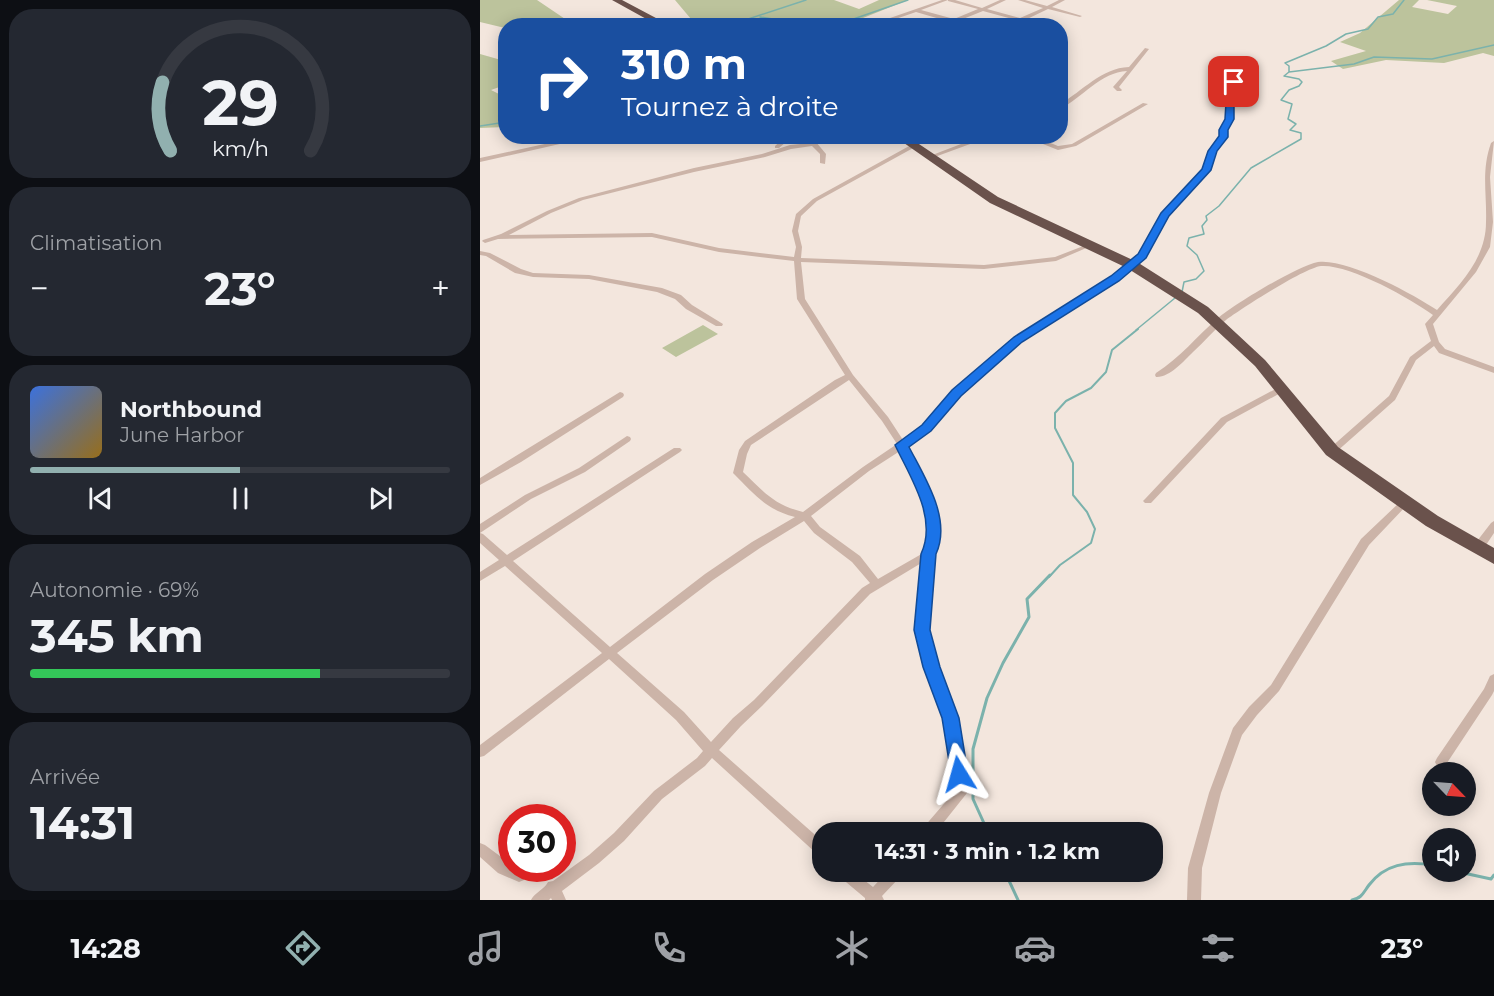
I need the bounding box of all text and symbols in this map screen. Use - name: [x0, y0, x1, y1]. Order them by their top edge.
- text: 310 m: [621, 38, 747, 90]
- icon: right: [522, 42, 600, 120]
- pin: [1208, 56, 1259, 107]
- text: 29: [202, 65, 278, 141]
- icon: arrive: [1217, 65, 1250, 98]
- text: Tournez à droite: [621, 90, 839, 123]
- text: km/h: [211, 135, 269, 161]
- text: Climatisation: [30, 231, 163, 255]
- text: 23°: [204, 261, 276, 316]
- text: −: [30, 268, 49, 308]
- text: +: [431, 268, 450, 308]
- text: Northbound: [120, 396, 262, 423]
- text: June Harbor: [120, 423, 244, 447]
- icon: previous: [84, 482, 117, 515]
- icon: pause: [224, 482, 257, 515]
- icon: next: [364, 482, 397, 515]
- text: Autonomie · 69%: [30, 578, 199, 602]
- text: 345 km: [30, 608, 204, 663]
- position arrow: [927, 742, 991, 806]
- north arrow: [1422, 762, 1476, 816]
- map controls: [1422, 762, 1476, 882]
- text: Arrivée: [30, 765, 100, 789]
- text: 14:31: [30, 795, 135, 850]
- speed limit sign: 30: [498, 804, 576, 882]
- button: sound: [1422, 828, 1476, 882]
- text: 14:31 · 3 min · 1.2 km: [875, 838, 1100, 865]
- icon: directions: [282, 927, 324, 969]
- icon: music: [465, 927, 507, 969]
- icon: phone: [648, 927, 690, 969]
- icon: climate: [831, 927, 873, 969]
- icon: car: [1014, 927, 1056, 969]
- icon: filters: [1197, 927, 1239, 969]
- text: 14:28: [71, 932, 141, 965]
- text: 23°: [1381, 932, 1423, 965]

